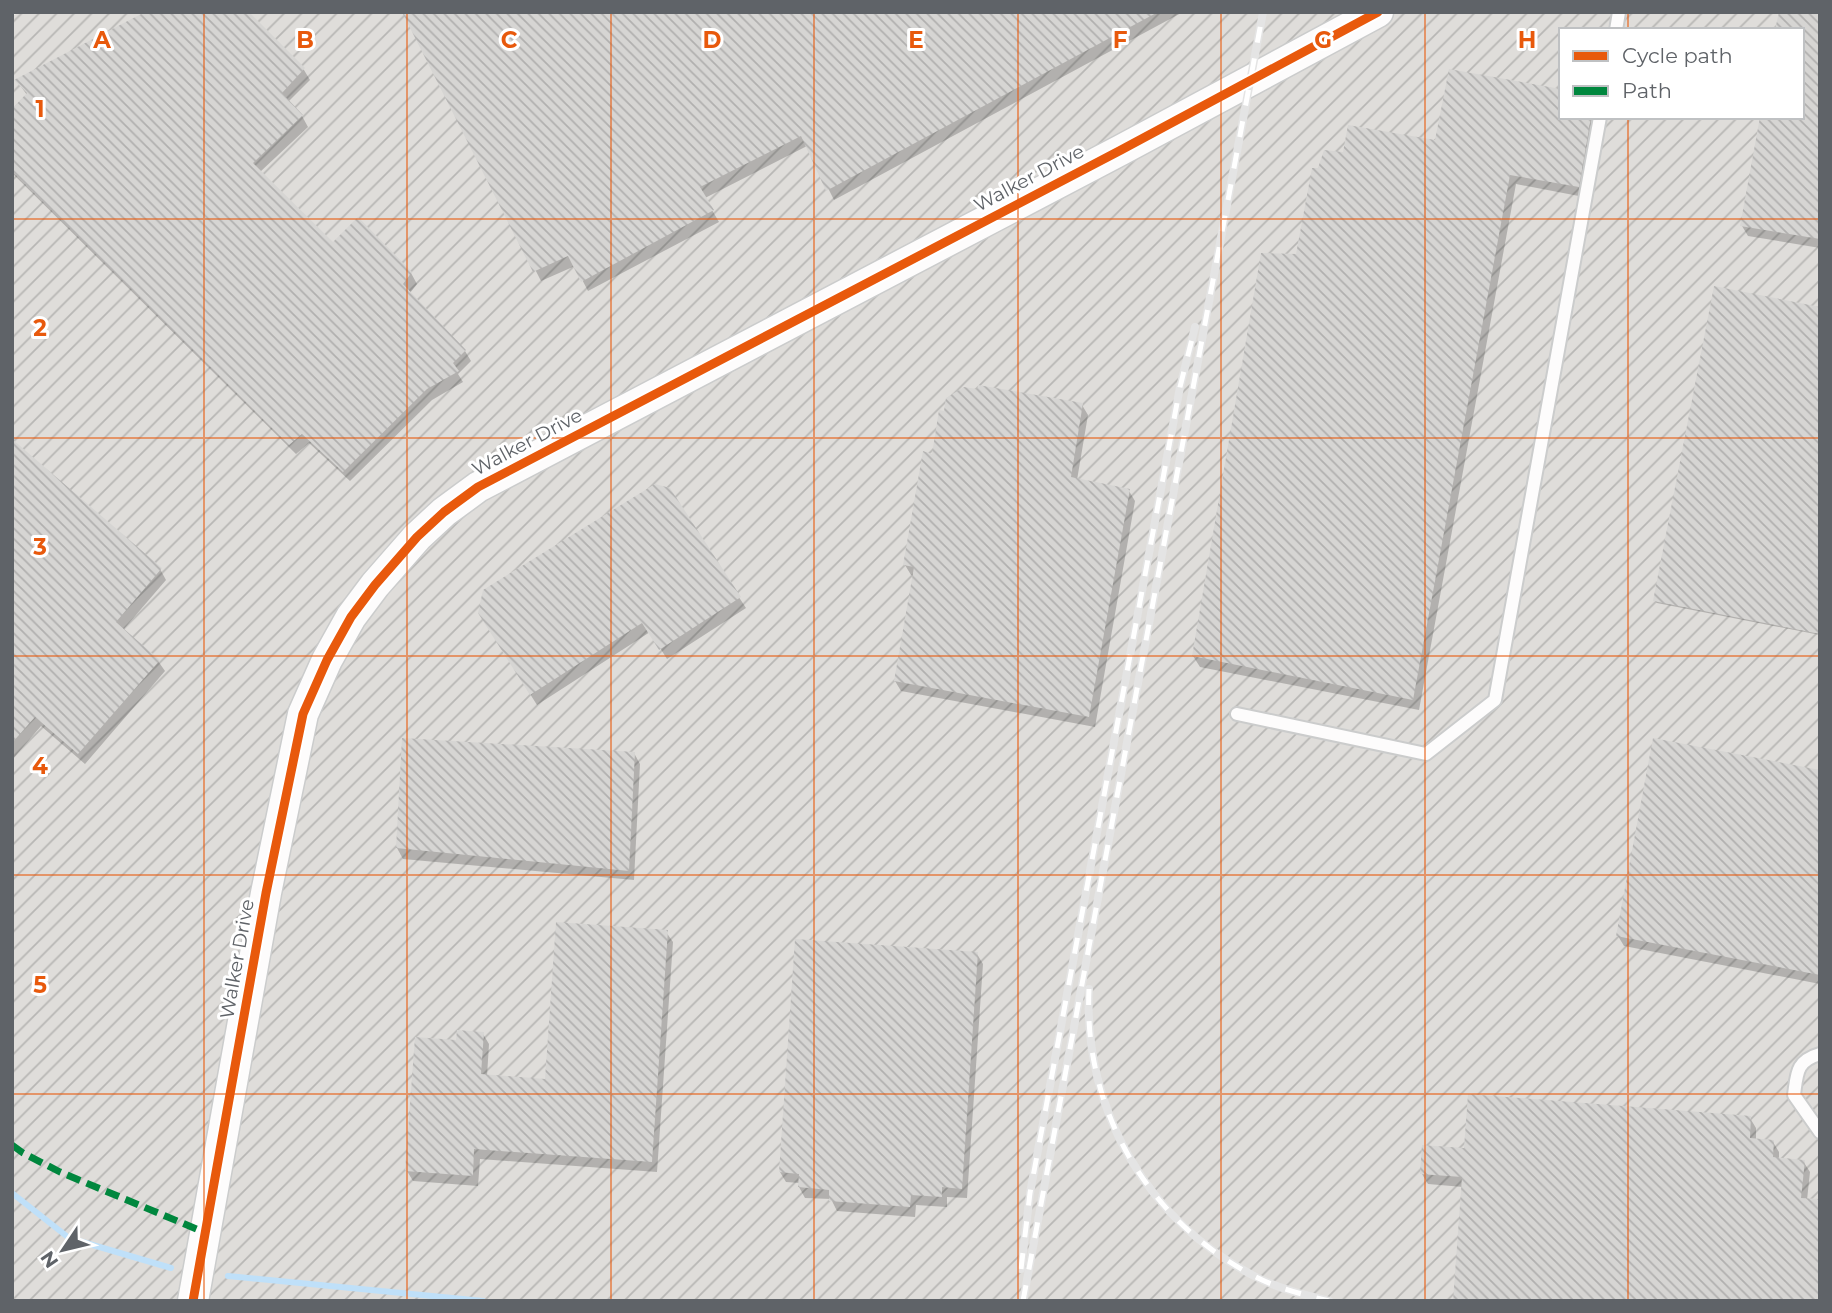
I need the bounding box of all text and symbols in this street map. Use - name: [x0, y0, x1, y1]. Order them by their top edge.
- text: A: [92, 26, 111, 54]
- text: B: [296, 26, 314, 54]
- text: C: [501, 26, 518, 54]
- text: D: [703, 26, 722, 54]
- text: E: [908, 26, 924, 54]
- text: F: [1113, 26, 1128, 54]
- text: G: [1314, 26, 1332, 54]
- text: H: [1518, 26, 1536, 54]
- legend: [1559, 28, 1804, 119]
- text: Cycle path: [1622, 43, 1733, 68]
- text: Path: [1622, 78, 1672, 103]
- text: 1: [35, 95, 45, 123]
- street label: Walker Drive: [970, 139, 1088, 217]
- text: 2: [33, 314, 47, 342]
- street label: Walker Drive: [468, 403, 586, 481]
- text: 3: [32, 533, 47, 561]
- text: 4: [32, 752, 48, 780]
- street label: Walker Drive: [215, 897, 259, 1021]
- text: 5: [33, 971, 47, 999]
- north arrow: [28, 1215, 98, 1285]
- text: N: [36, 1247, 63, 1272]

